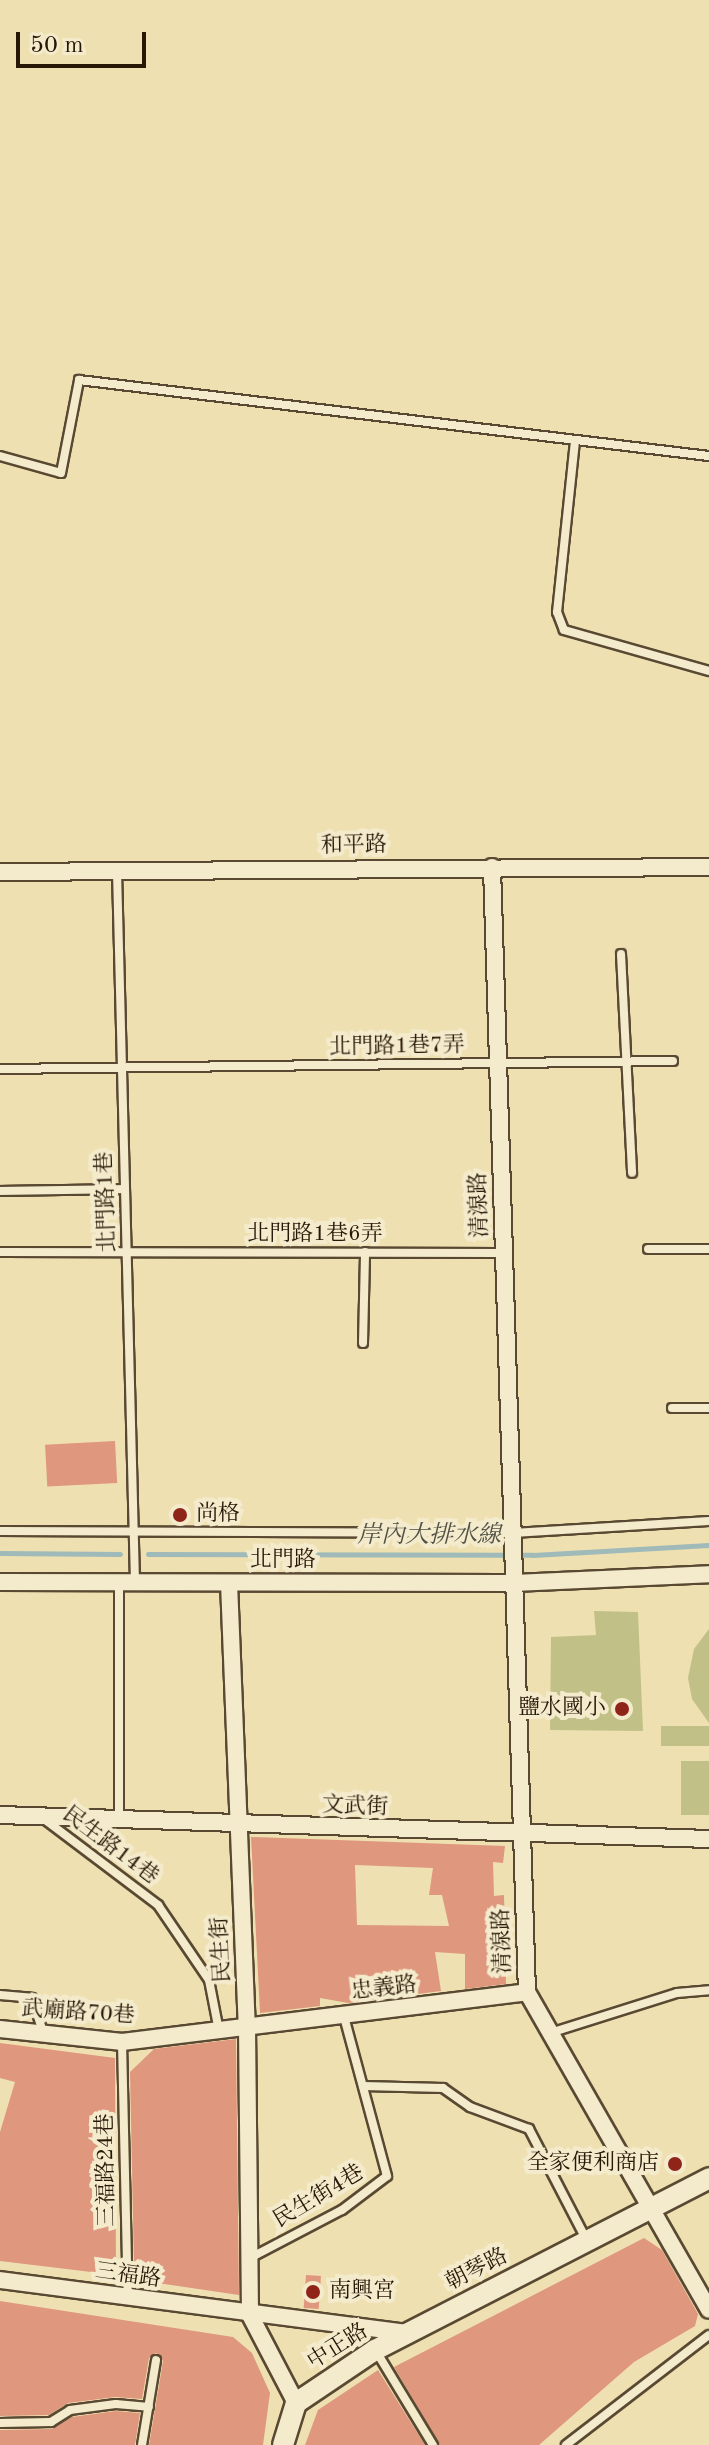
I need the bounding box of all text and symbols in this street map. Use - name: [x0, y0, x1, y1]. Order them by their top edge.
- scale bar: [20, 16, 150, 66]
- text: 50 m: [30, 34, 84, 58]
- street label: 和平路: [321, 832, 387, 860]
- street label: 北門路1巷7弄: [329, 1033, 465, 1061]
- street label: 北門路1巷: [92, 1151, 122, 1253]
- street label: 清湶路: [466, 1172, 494, 1238]
- street label: 北門路1巷6弄: [247, 1222, 383, 1248]
- place label: 尚格: [196, 1502, 240, 1528]
- marker: 尚格: [171, 1506, 189, 1524]
- water label: 岸內大排水線: [357, 1523, 501, 1551]
- street label: 北門路: [250, 1548, 316, 1574]
- place label: 鹽水國小: [518, 1696, 606, 1722]
- marker: 鹽水國小: [613, 1700, 631, 1718]
- street label: 文武街: [322, 1793, 388, 1821]
- street label: 民生路14巷: [57, 1801, 163, 1891]
- street label: 清湶路: [489, 1908, 517, 1974]
- street label: 民生街: [207, 1916, 237, 1984]
- street label: 忠義路: [350, 1972, 418, 2006]
- street label: 武廟路70巷: [20, 1996, 136, 2030]
- street label: 三福路24巷: [93, 2113, 121, 2227]
- place label: 全家便利商店: [527, 2151, 659, 2177]
- marker: 全家便利商店: [666, 2155, 684, 2173]
- street label: 民生街4巷: [269, 2160, 369, 2234]
- street label: 朝琴路: [442, 2243, 512, 2297]
- street label: 三福路: [93, 2258, 163, 2294]
- place label: 南興宮: [329, 2279, 395, 2305]
- marker: 南興宮: [304, 2283, 322, 2301]
- street label: 中正路: [303, 2318, 373, 2376]

